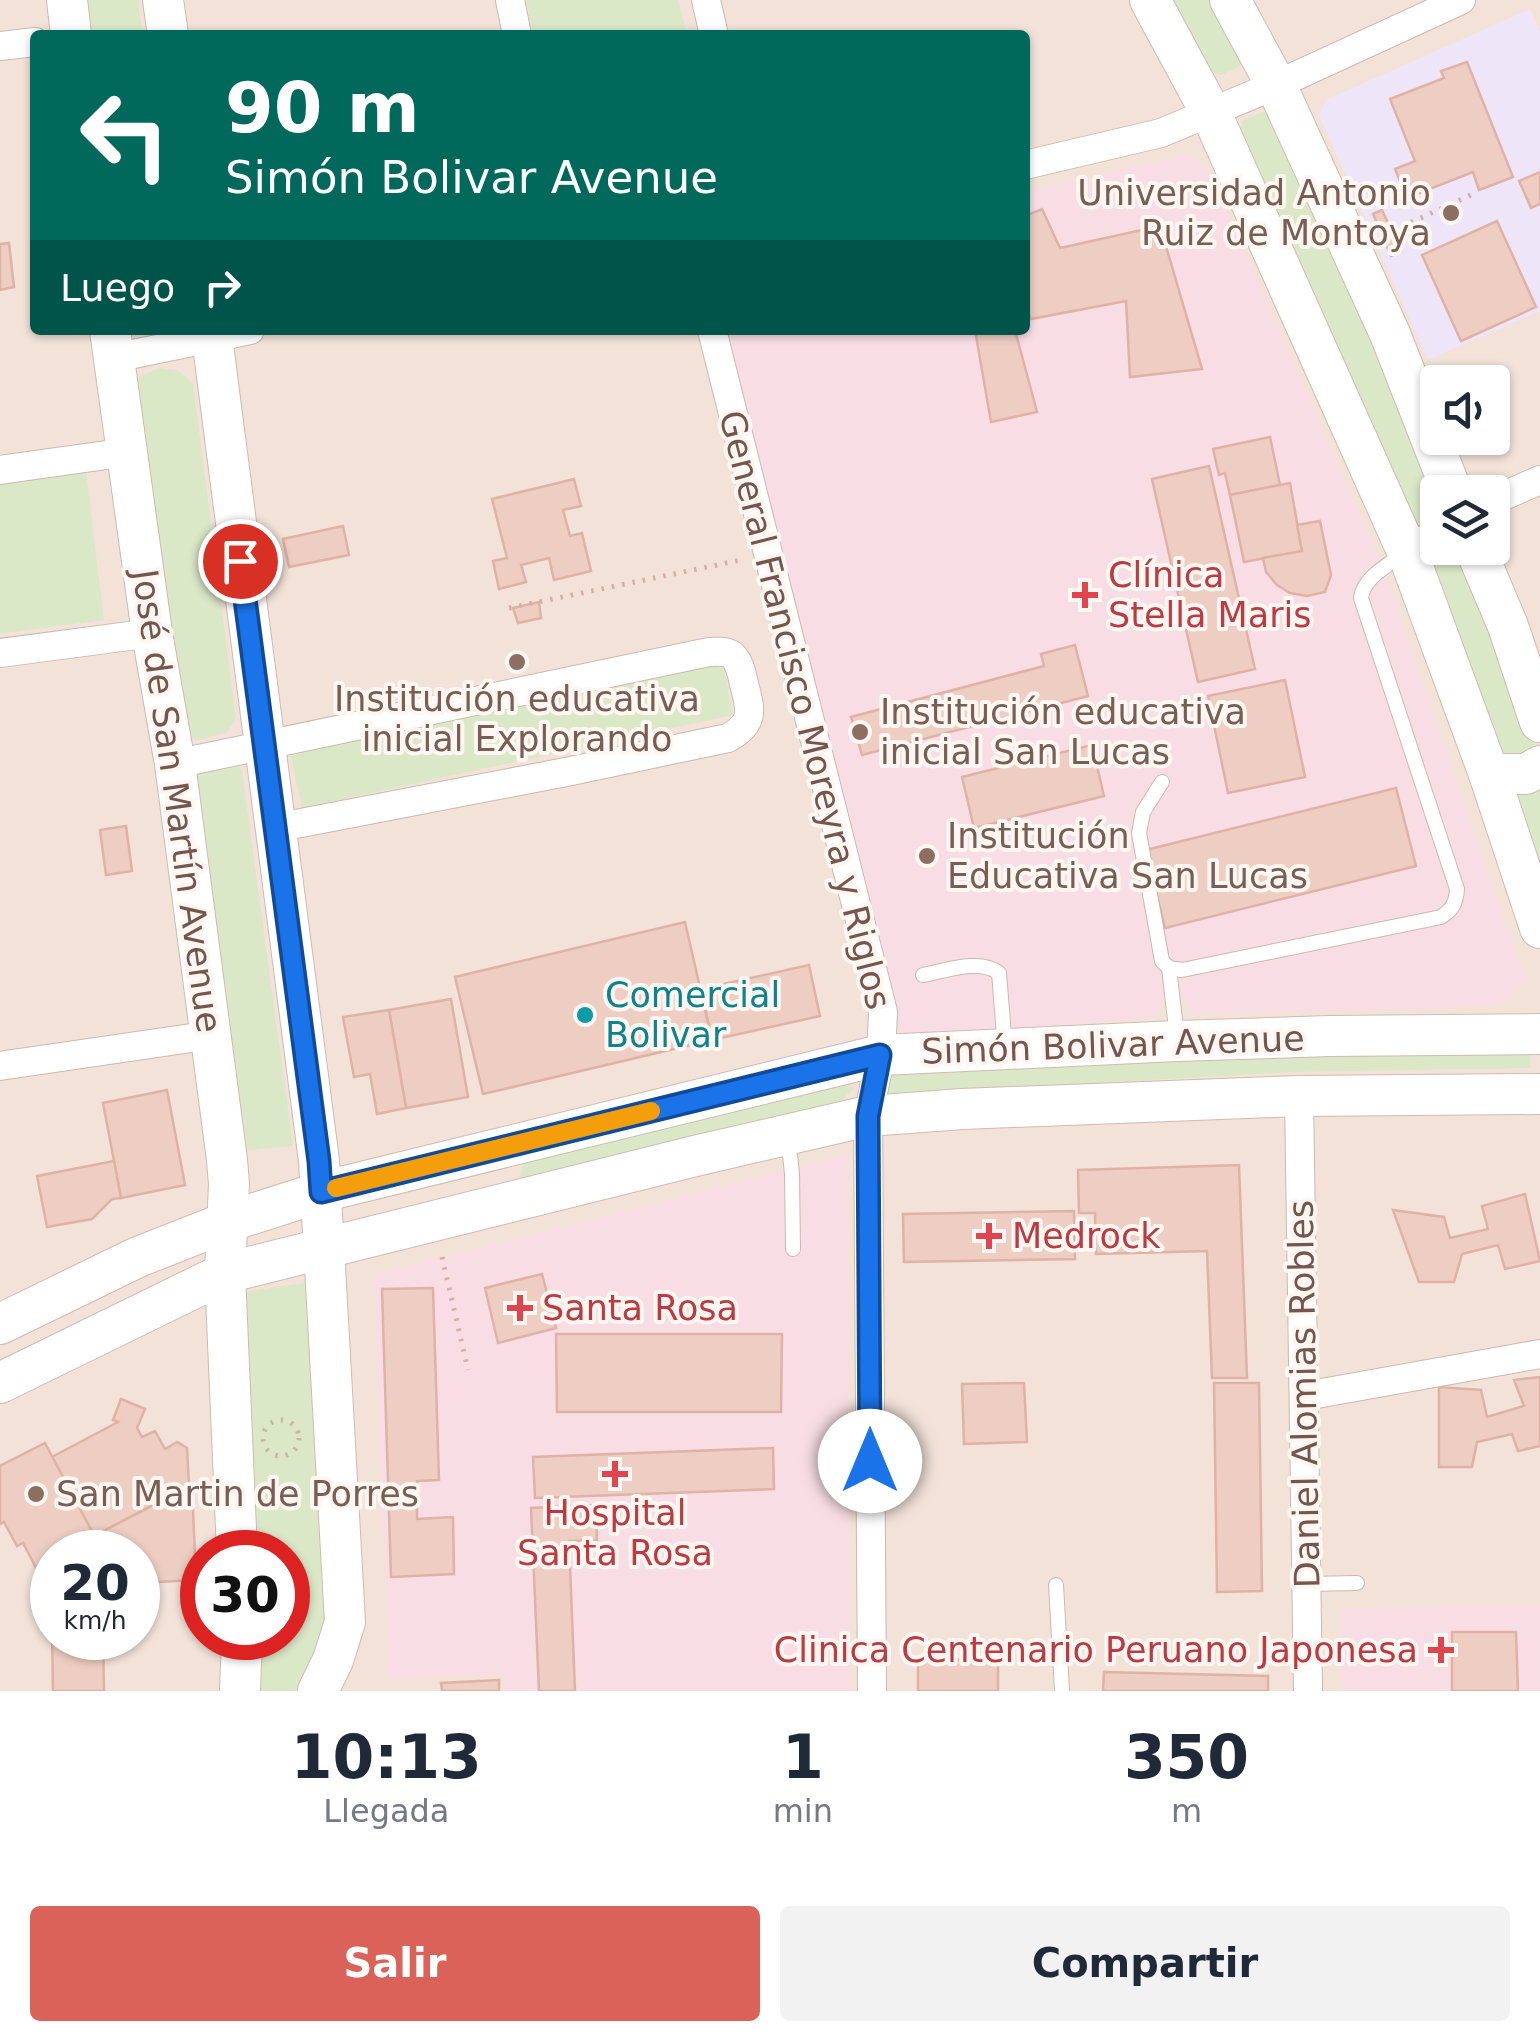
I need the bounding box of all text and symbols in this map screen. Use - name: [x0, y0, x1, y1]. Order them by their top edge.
- text: 90 m: [225, 67, 420, 149]
- icon: left: [60, 70, 190, 200]
- text: Simón Bolivar Avenue: [225, 151, 718, 204]
- place label: Universidad Antonio Ruiz de Montoya: [1077, 173, 1431, 253]
- marker: Universidad Antonio Ruiz de Montoya: [1440, 202, 1462, 224]
- icon: right: [195, 260, 250, 315]
- text: Luego: [60, 266, 175, 310]
- map controls: [1420, 365, 1510, 565]
- button: sound: [1420, 365, 1510, 455]
- street label: General Francisco Moreyra y Riglos: [711, 407, 899, 1013]
- button: layers: [1420, 475, 1510, 565]
- pin: [198, 519, 283, 604]
- icon: arrive: [213, 534, 268, 589]
- place label: Clínica Stella Maris: [1108, 555, 1312, 635]
- street label: José de San Martín Avenue: [124, 565, 229, 1035]
- marker: Clínica Stella Maris: [1072, 582, 1098, 608]
- marker: Institución educativa inicial Explorando: [506, 651, 528, 673]
- place label: Institución educativa inicial Explorando: [334, 679, 700, 759]
- place label: Institución educativa inicial San Lucas: [880, 692, 1246, 772]
- marker: Institución educativa inicial San Lucas: [849, 721, 871, 743]
- place label: Institución Educativa San Lucas: [947, 816, 1308, 896]
- marker: Institución Educativa San Lucas: [916, 845, 938, 867]
- place label: Comercial Bolivar: [605, 975, 780, 1055]
- marker: Comercial Bolivar: [574, 1004, 596, 1026]
- street label: Simón Bolivar Avenue: [921, 1018, 1305, 1072]
- street label: Daniel Alomias Robles: [1281, 1200, 1327, 1588]
- place label: Medrock: [1012, 1216, 1161, 1256]
- marker: Medrock: [976, 1223, 1002, 1249]
- place label: Santa Rosa: [542, 1288, 738, 1328]
- marker: Santa Rosa: [507, 1295, 533, 1321]
- position arrow: [818, 1409, 922, 1513]
- marker: Hospital Santa Rosa: [602, 1461, 628, 1487]
- place label: San Martin de Porres: [56, 1474, 419, 1514]
- marker: San Martin de Porres: [25, 1483, 47, 1505]
- place label: Hospital Santa Rosa: [517, 1493, 713, 1573]
- speed limit sign: 30: [180, 1530, 310, 1660]
- text: 20: [60, 1554, 130, 1612]
- text: km/h: [63, 1606, 127, 1635]
- place label: Clinica Centenario Peruano Japonesa: [774, 1630, 1418, 1670]
- marker: Clinica Centenario Peruano Japonesa: [1428, 1637, 1454, 1663]
- text: 10:13: [291, 1722, 482, 1792]
- text: 1: [782, 1722, 824, 1792]
- text: 350: [1124, 1722, 1249, 1792]
- text: Llegada: [323, 1792, 449, 1830]
- text: min: [773, 1792, 833, 1830]
- text: m: [1171, 1792, 1202, 1830]
- button: Salir: [30, 1906, 760, 2021]
- button: Compartir: [780, 1906, 1510, 2021]

